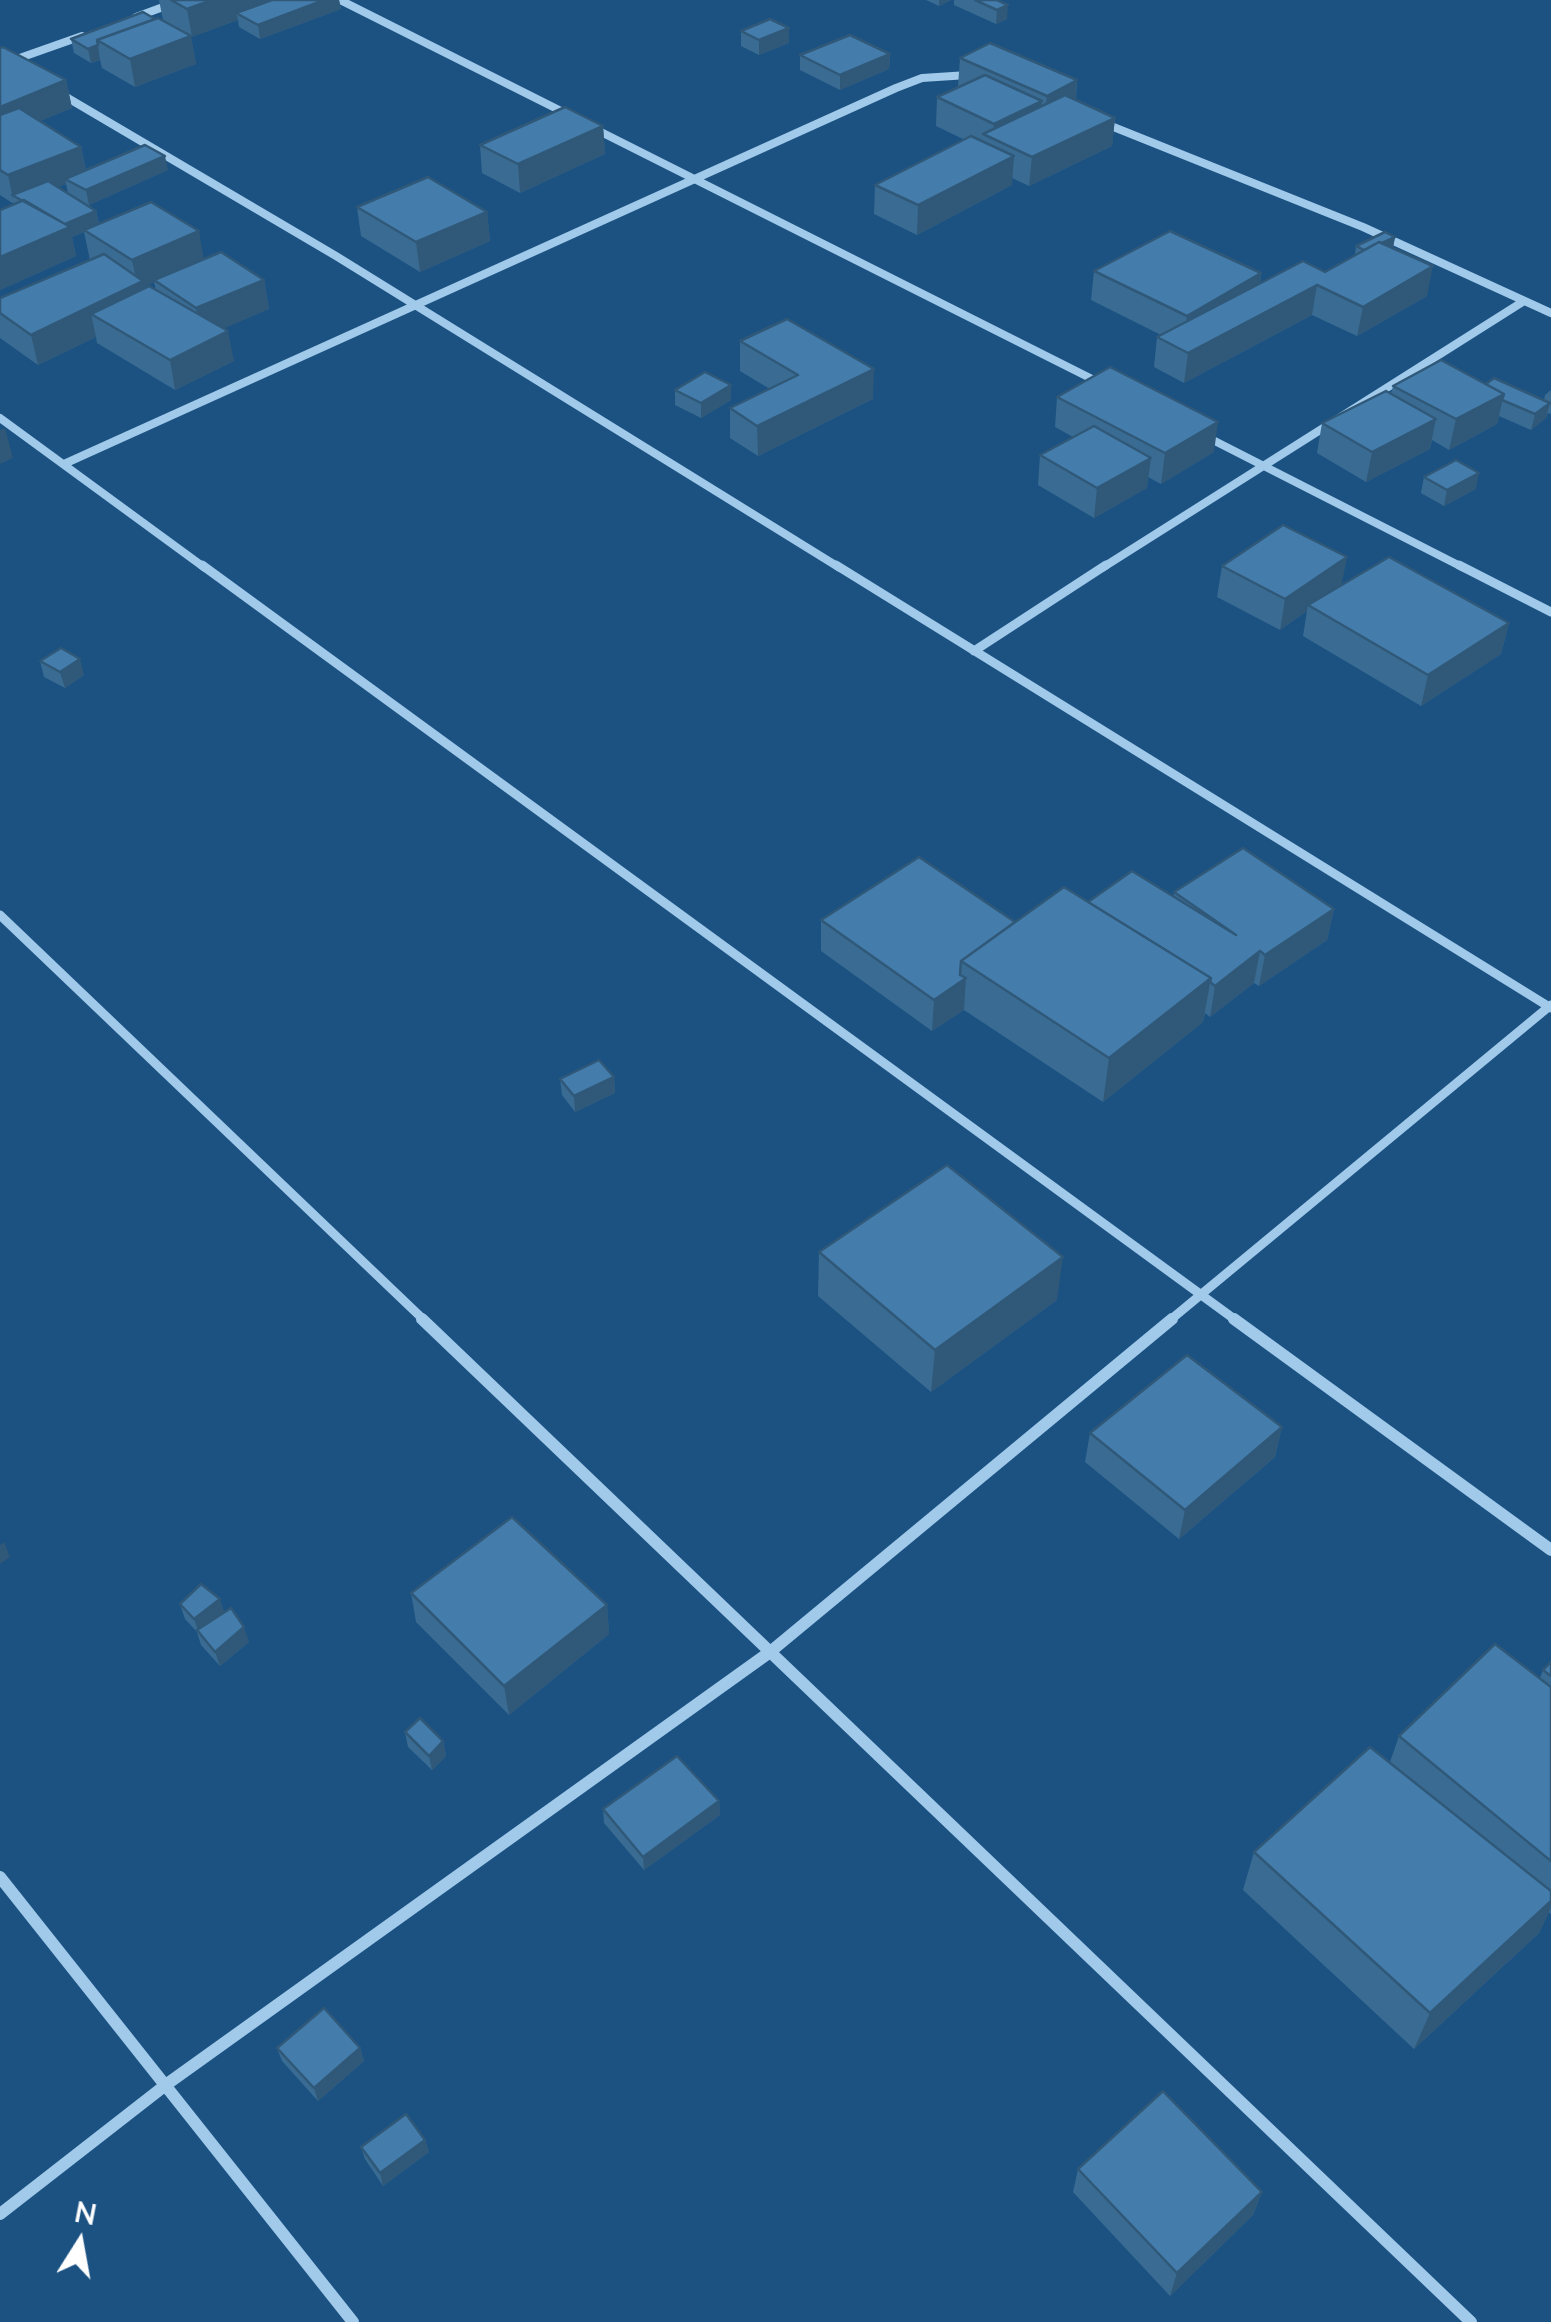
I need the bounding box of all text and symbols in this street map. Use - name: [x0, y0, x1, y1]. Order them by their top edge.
- north arrow: [30, 2192, 130, 2292]
- text: N: [72, 2194, 100, 2231]

